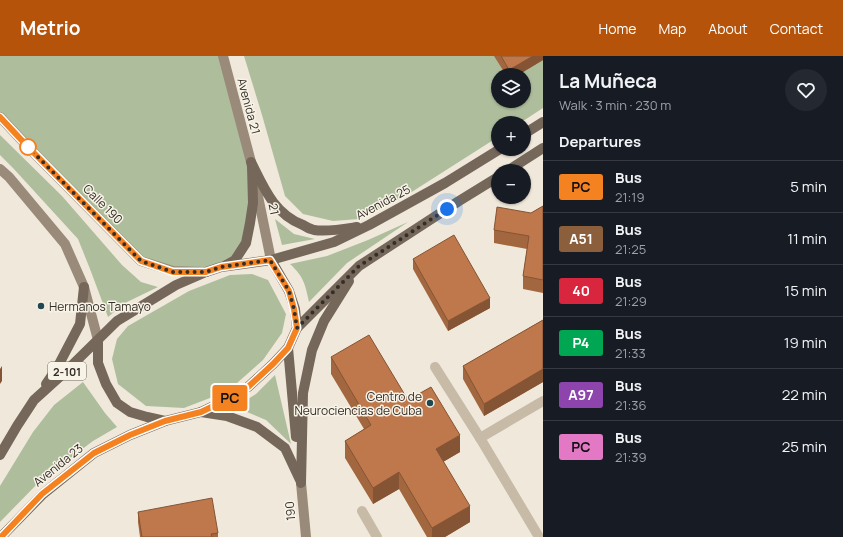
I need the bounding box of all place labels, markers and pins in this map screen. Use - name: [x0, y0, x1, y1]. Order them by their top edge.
- unlabelled marker: [19, 138, 37, 156]
- place label: Hermanos Tamayo: [49, 298, 151, 315]
- marker: Hermanos Tamayo: [36, 301, 46, 311]
- place label: Centro de Neurociencias de Cuba: [295, 388, 422, 419]
- marker: Centro de Neurociencias de Cuba: [425, 398, 435, 408]

